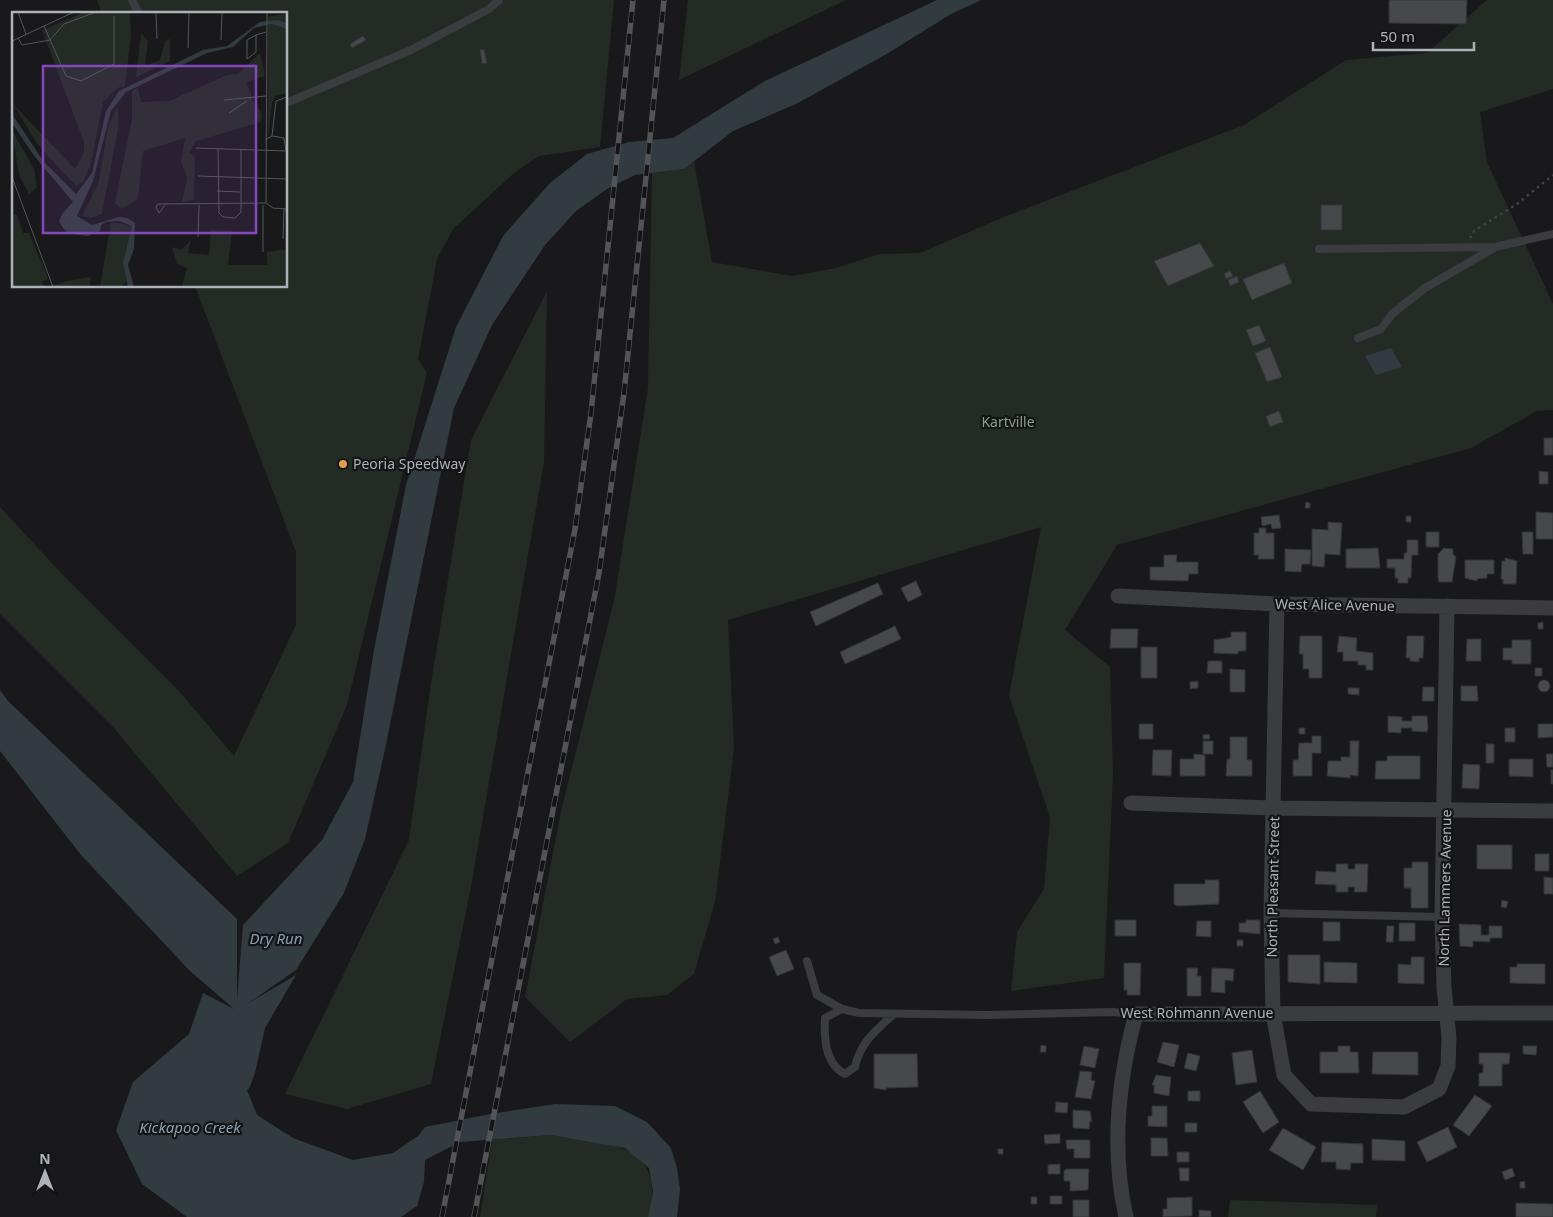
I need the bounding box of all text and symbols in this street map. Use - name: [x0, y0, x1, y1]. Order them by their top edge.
- inset map: [12, 12, 288, 288]
- scale bar: [1373, 20, 1474, 52]
- text: 50 m: [1380, 26, 1415, 46]
- park label: Kartville: [981, 412, 1035, 431]
- place label: Peoria Speedway: [353, 454, 466, 473]
- marker: Peoria Speedway: [337, 458, 349, 470]
- street label: West Alice Avenue: [1275, 594, 1395, 615]
- street label: North Lammers Avenue: [1434, 809, 1455, 967]
- street label: North Pleasant Street: [1262, 816, 1283, 958]
- water label: Dry Run: [250, 928, 302, 948]
- street label: West Rohmann Avenue: [1121, 1003, 1274, 1022]
- water label: Kickapoo Creek: [139, 1117, 241, 1137]
- north arrow: [20, 1147, 70, 1197]
- text: N: [39, 1149, 51, 1168]

